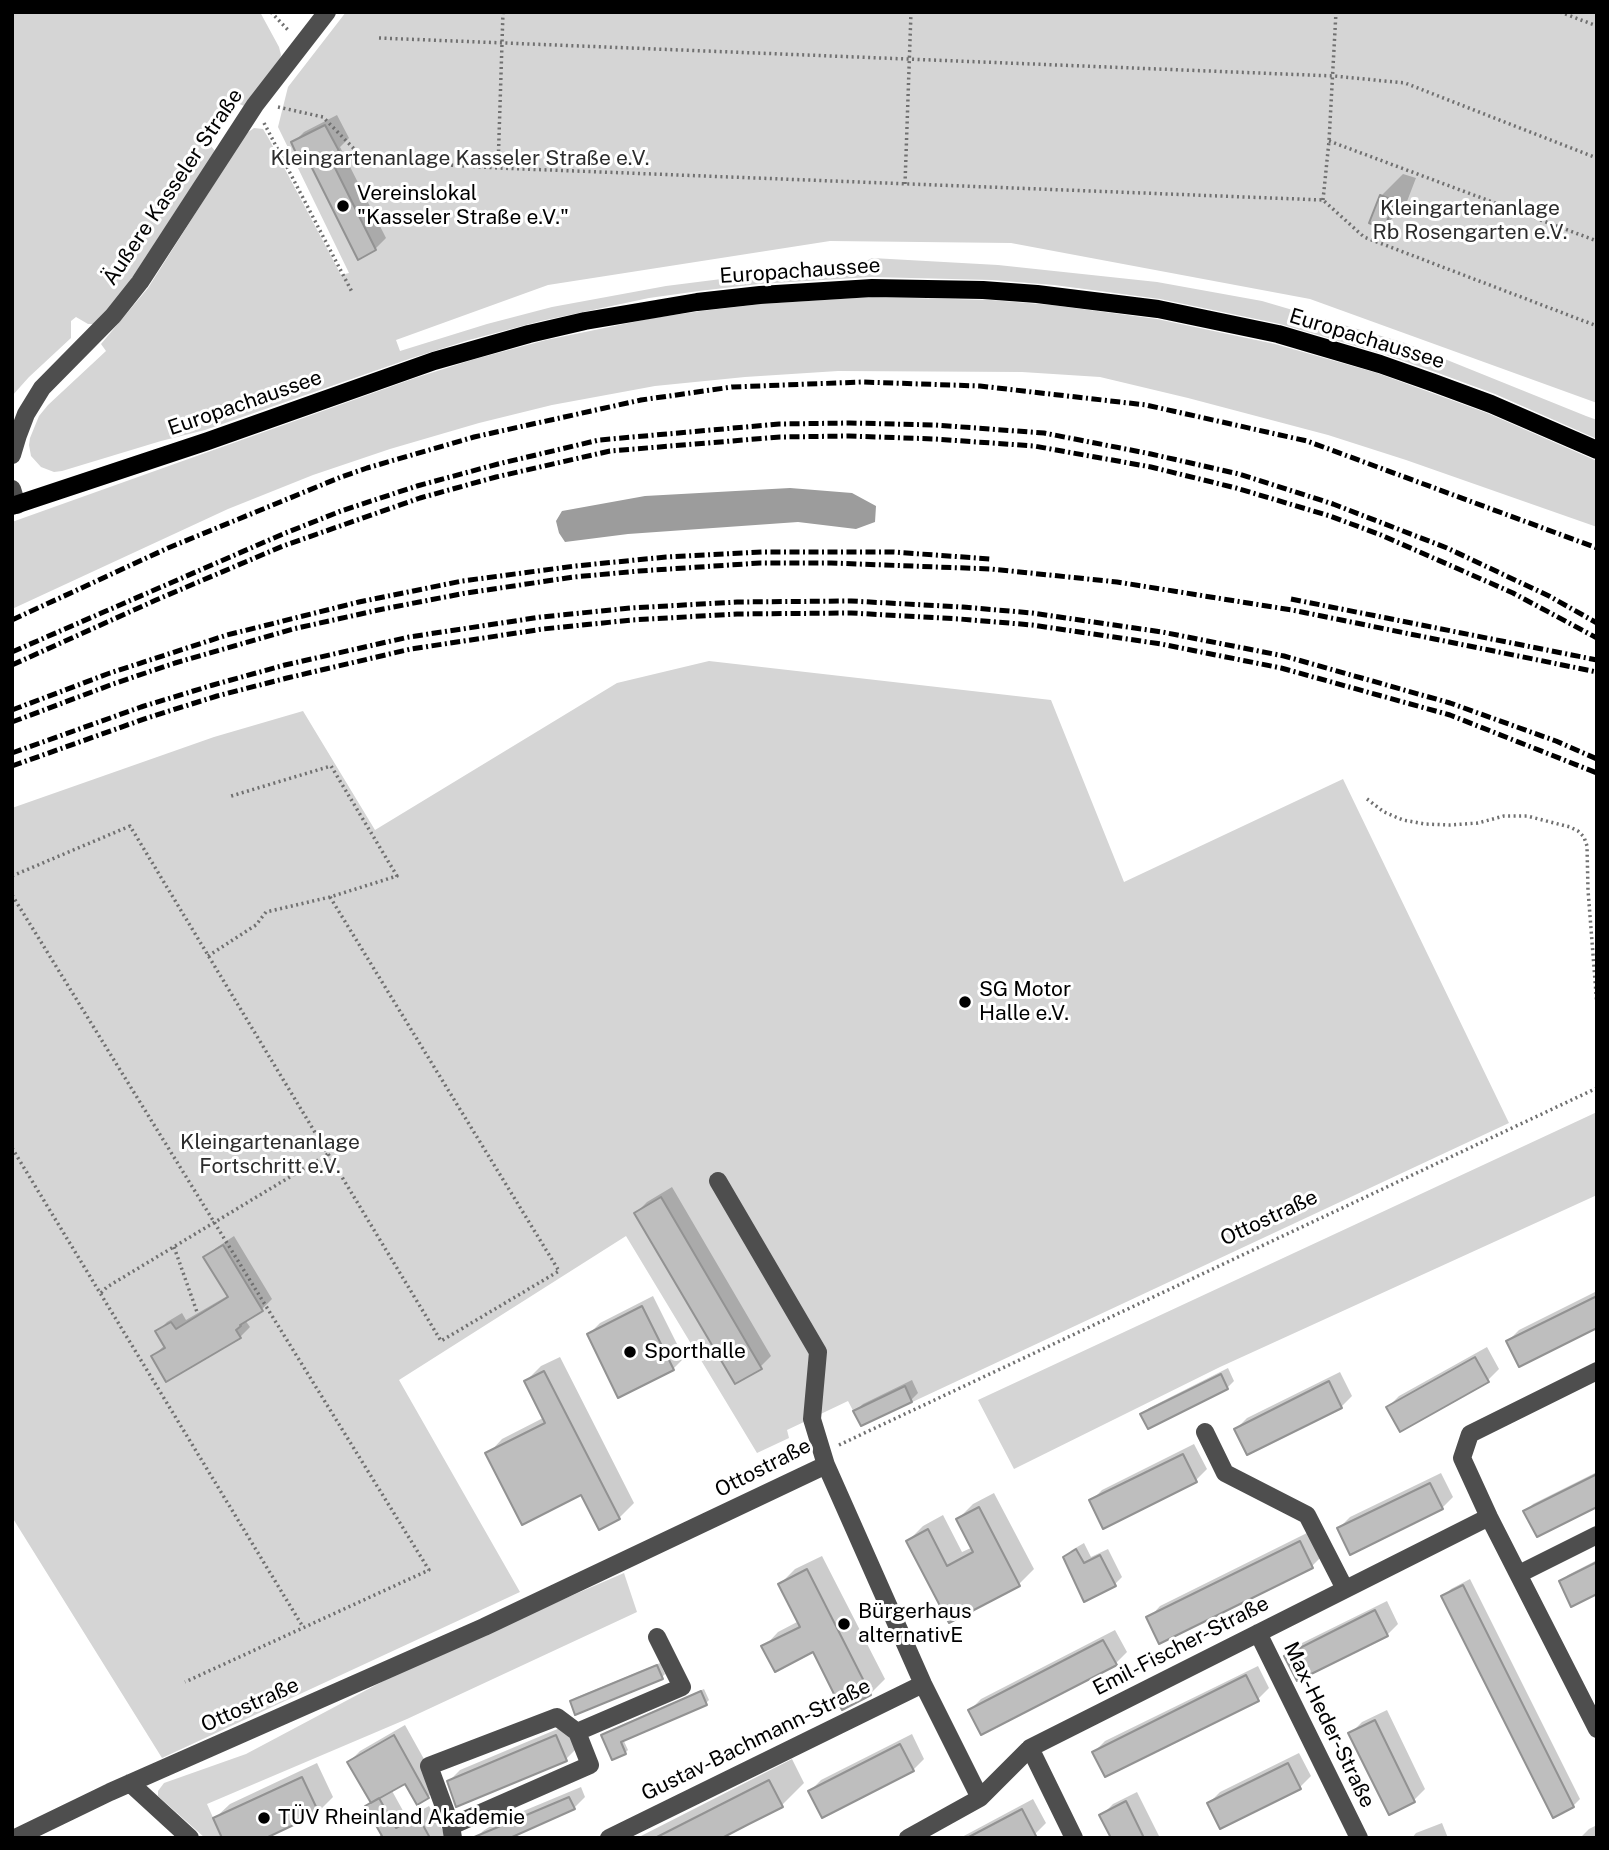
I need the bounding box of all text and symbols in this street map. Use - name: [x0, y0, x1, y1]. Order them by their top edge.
- street label: Äußere Kasseler Straße: [98, 84, 248, 290]
- park label: Kleingartenanlage Kasseler Straße e.V.: [271, 146, 649, 172]
- place label: Vereinslokal "Kasseler Straße e.V.": [357, 181, 569, 231]
- park label: Kleingartenanlage Rb Rosengarten e.V.: [1373, 196, 1567, 246]
- marker: Vereinslokal "Kasseler Straße e.V.": [335, 198, 351, 214]
- street label: Europachaussee: [719, 253, 881, 289]
- street label: Europachaussee: [1286, 303, 1448, 375]
- street label: Europachaussee: [165, 365, 325, 441]
- place label: SG Motor Halle e.V.: [979, 977, 1071, 1027]
- marker: SG Motor Halle e.V.: [957, 994, 973, 1010]
- park label: Kleingartenanlage Fortschritt e.V.: [180, 1130, 360, 1180]
- street label: Ottostraße: [1216, 1185, 1322, 1251]
- place label: Sporthalle: [644, 1339, 746, 1365]
- marker: Sporthalle: [622, 1344, 638, 1360]
- street label: Ottostraße: [711, 1433, 815, 1503]
- street label: Emil-Fischer-Straße: [1089, 1591, 1273, 1701]
- place label: Bürgerhaus alternativE: [858, 1599, 972, 1649]
- marker: Bürgerhaus alternativE: [836, 1616, 852, 1632]
- street label: Max-Heder-Straße: [1278, 1638, 1380, 1812]
- street label: Ottostraße: [197, 1672, 303, 1738]
- street label: Gustav-Bachmann-Straße: [637, 1673, 875, 1807]
- place label: TÜV Rheinland Akademie: [278, 1805, 525, 1831]
- marker: TÜV Rheinland Akademie: [256, 1810, 272, 1826]

